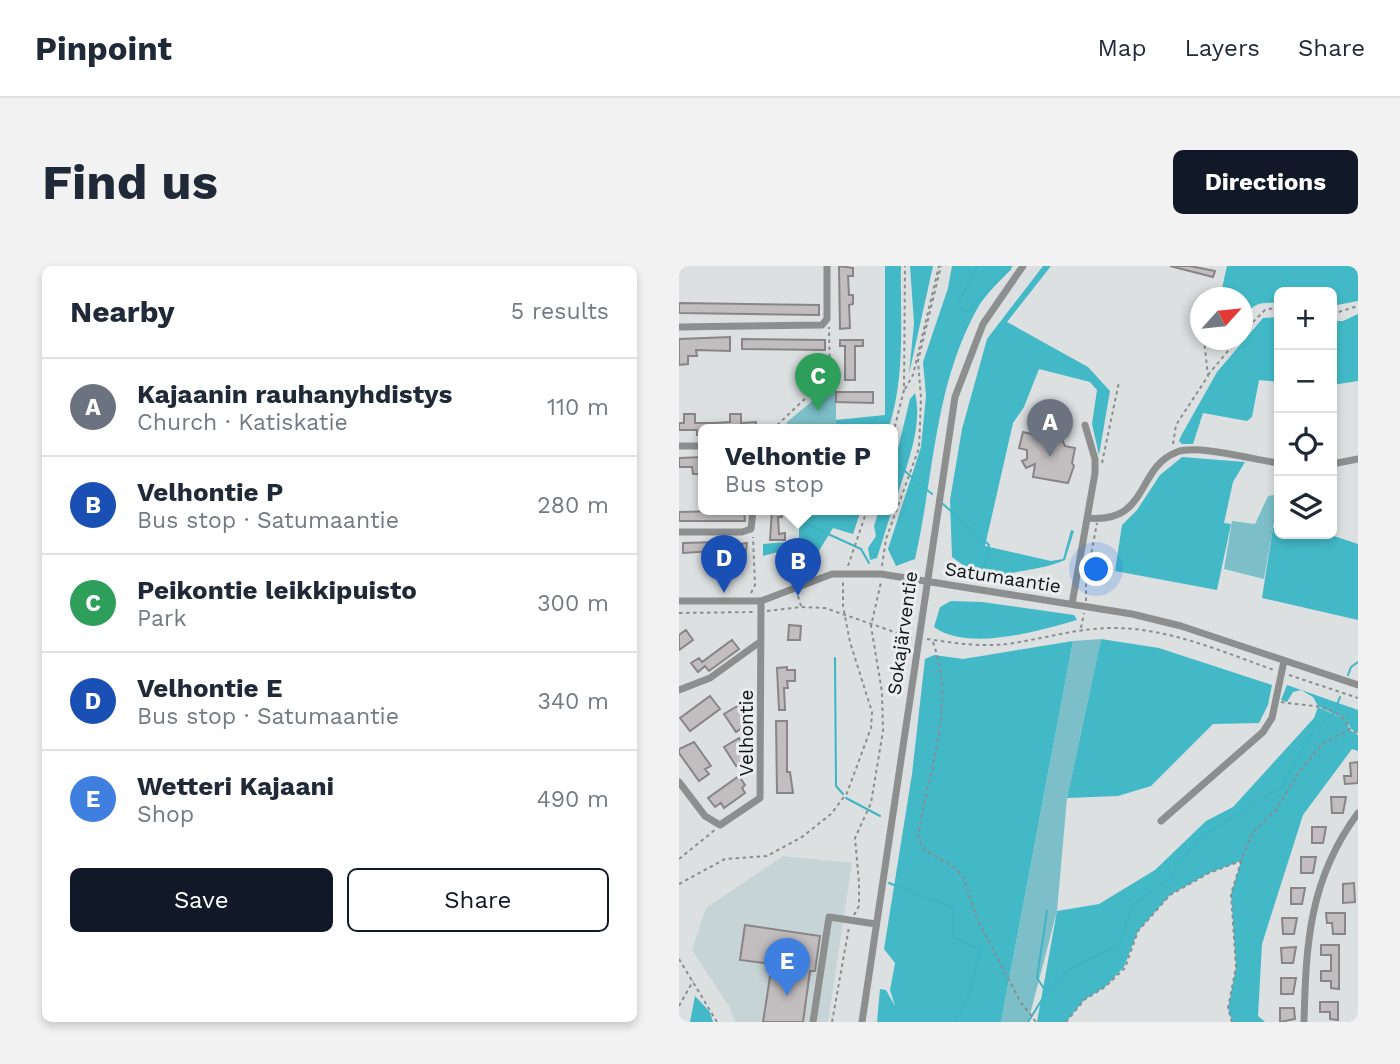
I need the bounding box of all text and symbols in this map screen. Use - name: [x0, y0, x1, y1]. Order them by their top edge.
- text: Pinpoint: [35, 29, 172, 68]
- text: Map: [1098, 34, 1146, 62]
- text: Layers: [1184, 34, 1260, 62]
- text: Share: [1298, 34, 1365, 62]
- button: Directions: [1173, 150, 1358, 214]
- text: Find us: [42, 153, 218, 211]
- north arrow: [1190, 287, 1253, 350]
- map controls: [1274, 287, 1337, 539]
- button: +: [1274, 287, 1337, 350]
- text: Nearby: [70, 294, 175, 329]
- text: 5 results: [511, 298, 609, 325]
- button: −: [1274, 350, 1337, 413]
- pin: C: [795, 353, 841, 411]
- text: Kajaanin rauhanyhdistys: [137, 379, 452, 409]
- text: A: [85, 394, 101, 421]
- text: 110 m: [547, 394, 609, 421]
- pin: A: [1027, 399, 1073, 457]
- text: Church · Katiskatie: [137, 409, 348, 436]
- button: locate: [1274, 413, 1337, 476]
- popup: [698, 424, 898, 515]
- text: Velhontie P: [725, 441, 871, 471]
- text: Bus stop: [725, 471, 824, 498]
- button: layers: [1274, 476, 1337, 539]
- text: Velhontie P: [137, 477, 283, 507]
- text: B: [85, 492, 101, 519]
- text: 280 m: [537, 492, 609, 519]
- text: Bus stop · Satumaantie: [137, 507, 399, 534]
- pin: D: [701, 535, 747, 593]
- pin: B: [775, 538, 821, 596]
- your location: [1079, 552, 1113, 586]
- street label: Satumaantie: [943, 557, 1063, 598]
- street label: Sokajärventie: [882, 570, 923, 697]
- text: Peikontie leikkipuisto: [137, 575, 417, 605]
- text: C: [85, 590, 101, 617]
- text: 300 m: [537, 590, 609, 617]
- text: Park: [137, 605, 186, 632]
- text: Velhontie E: [137, 673, 282, 703]
- text: D: [85, 688, 101, 715]
- text: 340 m: [537, 688, 609, 715]
- street label: Velhontie: [735, 690, 758, 776]
- text: Bus stop · Satumaantie: [137, 703, 399, 730]
- text: Wetteri Kajaani: [137, 771, 334, 801]
- text: E: [86, 786, 100, 813]
- text: 490 m: [537, 786, 609, 813]
- text: Shop: [137, 801, 194, 828]
- button: Save: [70, 868, 333, 932]
- button: Share: [347, 868, 609, 932]
- pin: E: [764, 938, 810, 996]

